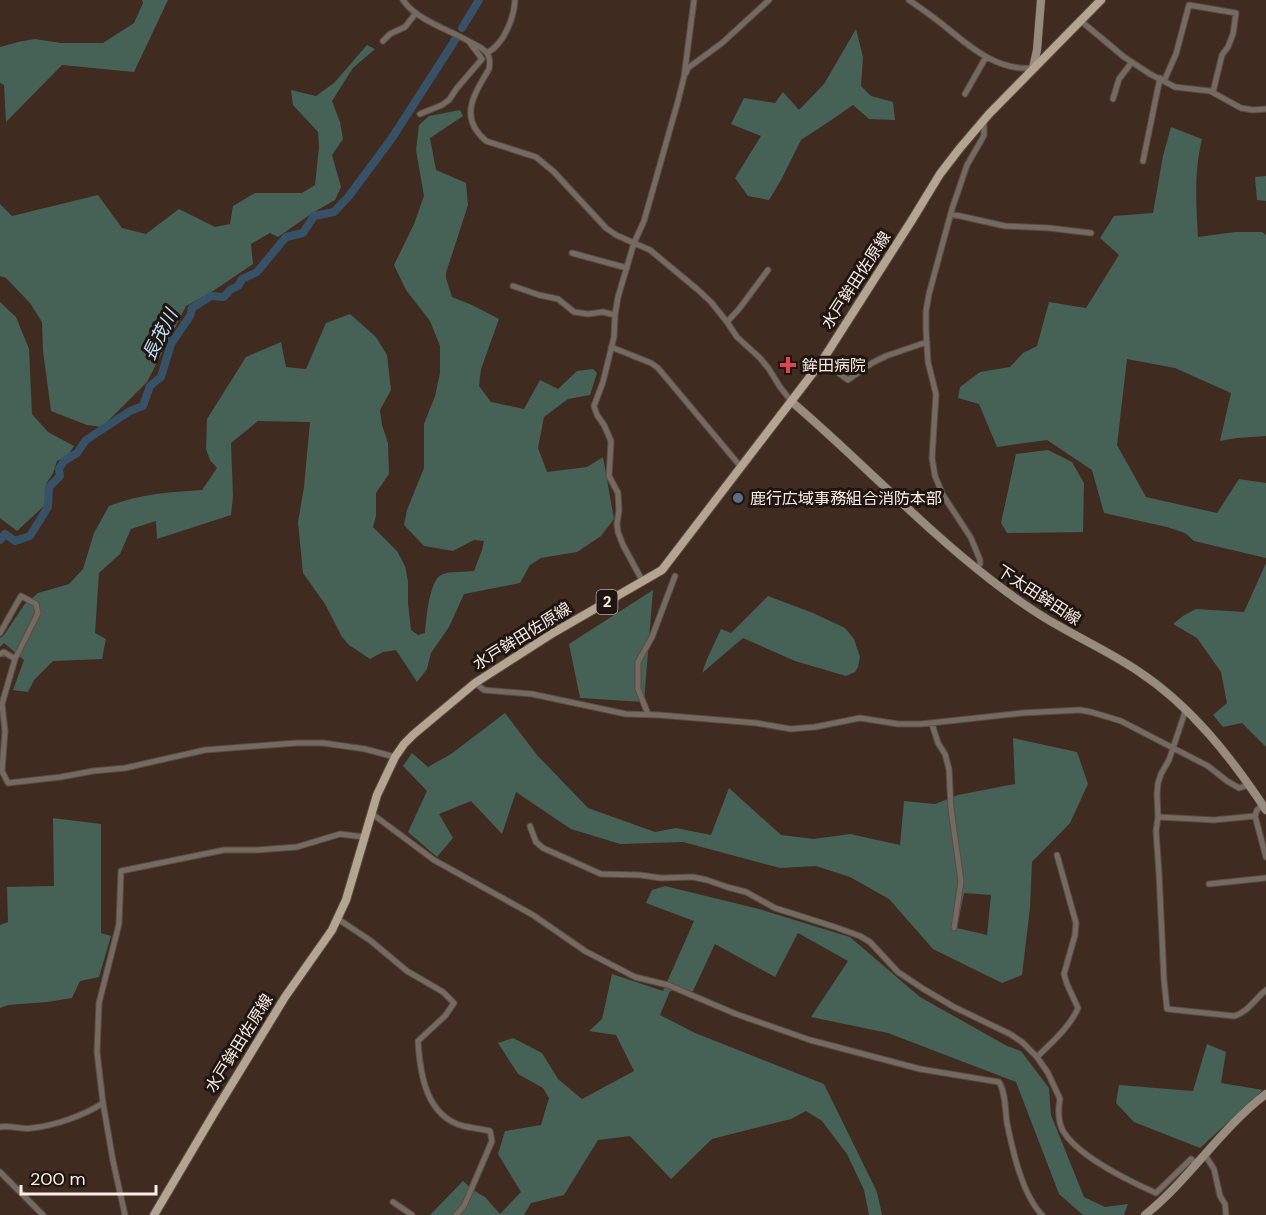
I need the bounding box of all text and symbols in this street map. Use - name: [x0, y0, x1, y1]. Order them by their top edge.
- street label: 水戸鉾田佐原線: [817, 227, 895, 333]
- water label: 長茂川: [137, 304, 184, 365]
- place label: 鉾田病院: [802, 355, 866, 376]
- marker: 鉾田病院: [779, 356, 797, 374]
- place label: 鹿行広域事務組合消防本部: [750, 488, 942, 509]
- marker: 鹿行広域事務組合消防本部: [731, 491, 745, 505]
- street label: 下太田鉾田線: [993, 560, 1085, 630]
- road number: 2: [596, 590, 618, 614]
- street label: 水戸鉾田佐原線: [469, 597, 575, 675]
- street label: 水戸鉾田佐原線: [200, 990, 278, 1096]
- scale bar: [21, 1158, 156, 1196]
- text: 200 m: [30, 1167, 86, 1191]

